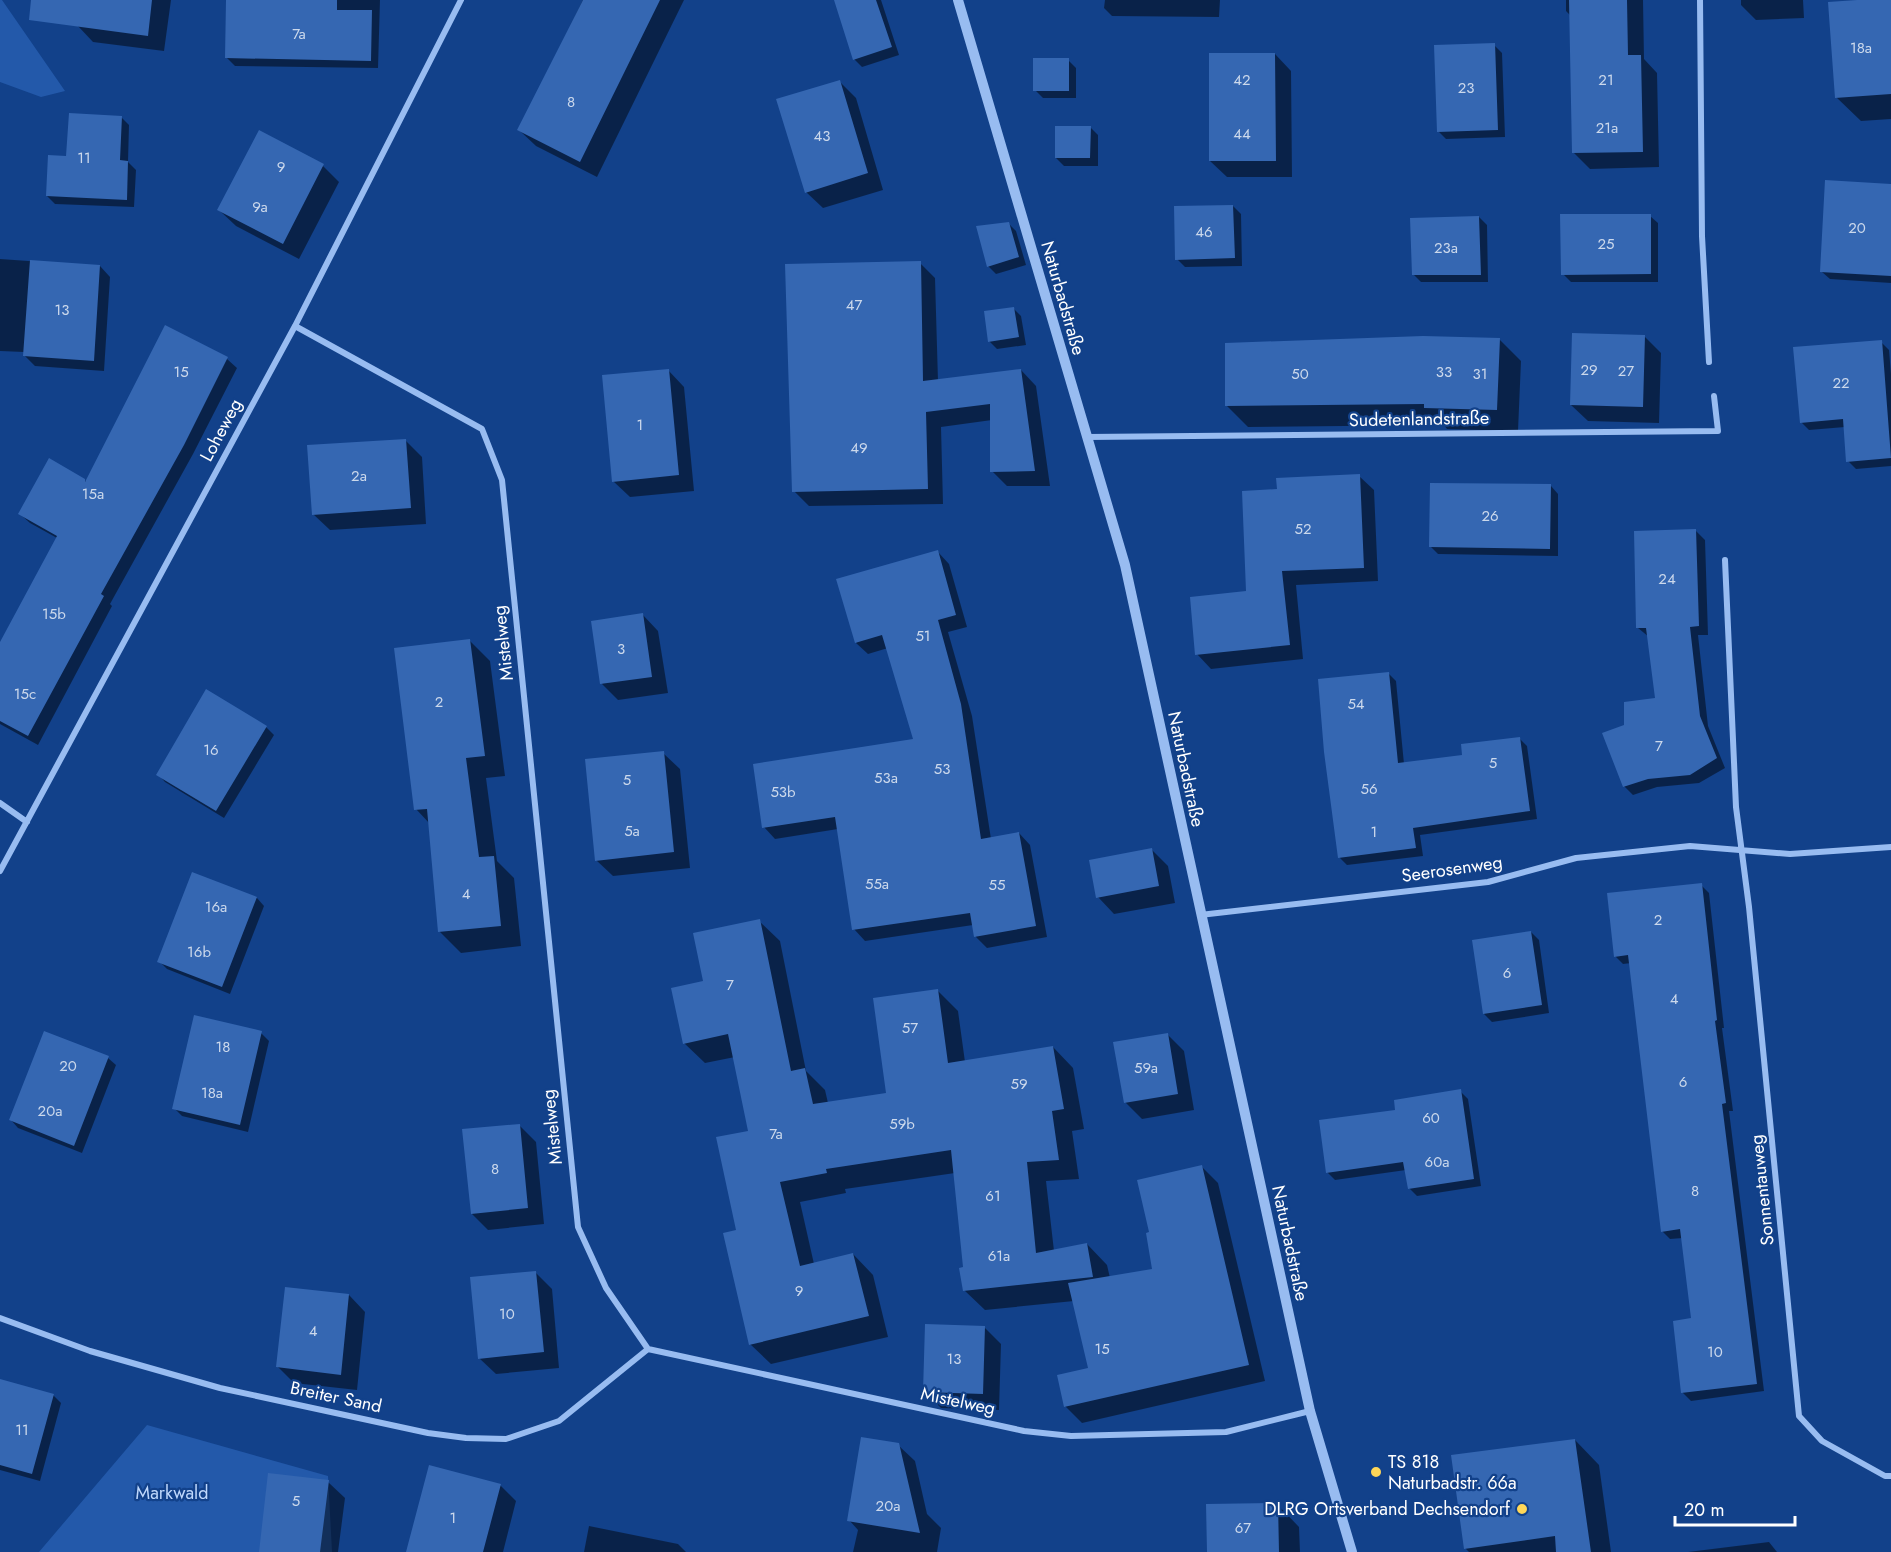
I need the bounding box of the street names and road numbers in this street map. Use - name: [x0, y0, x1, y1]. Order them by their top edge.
- street label: Naturbadstraße: [1034, 238, 1092, 358]
- street label: Loheweg: [194, 394, 248, 466]
- street label: Sudetenlandstraße: [1349, 405, 1489, 433]
- street label: Mistelweg: [486, 604, 520, 682]
- street label: Naturbadstraße: [1161, 709, 1211, 829]
- street label: Seerosenweg: [1400, 849, 1504, 889]
- street label: Mistelweg: [535, 1088, 569, 1166]
- street label: Sonnentauweg: [1743, 1133, 1781, 1247]
- street label: Naturbadstraße: [1265, 1183, 1315, 1303]
- street label: Breiter Sand: [288, 1375, 384, 1419]
- street label: Mistelweg: [918, 1380, 998, 1422]

